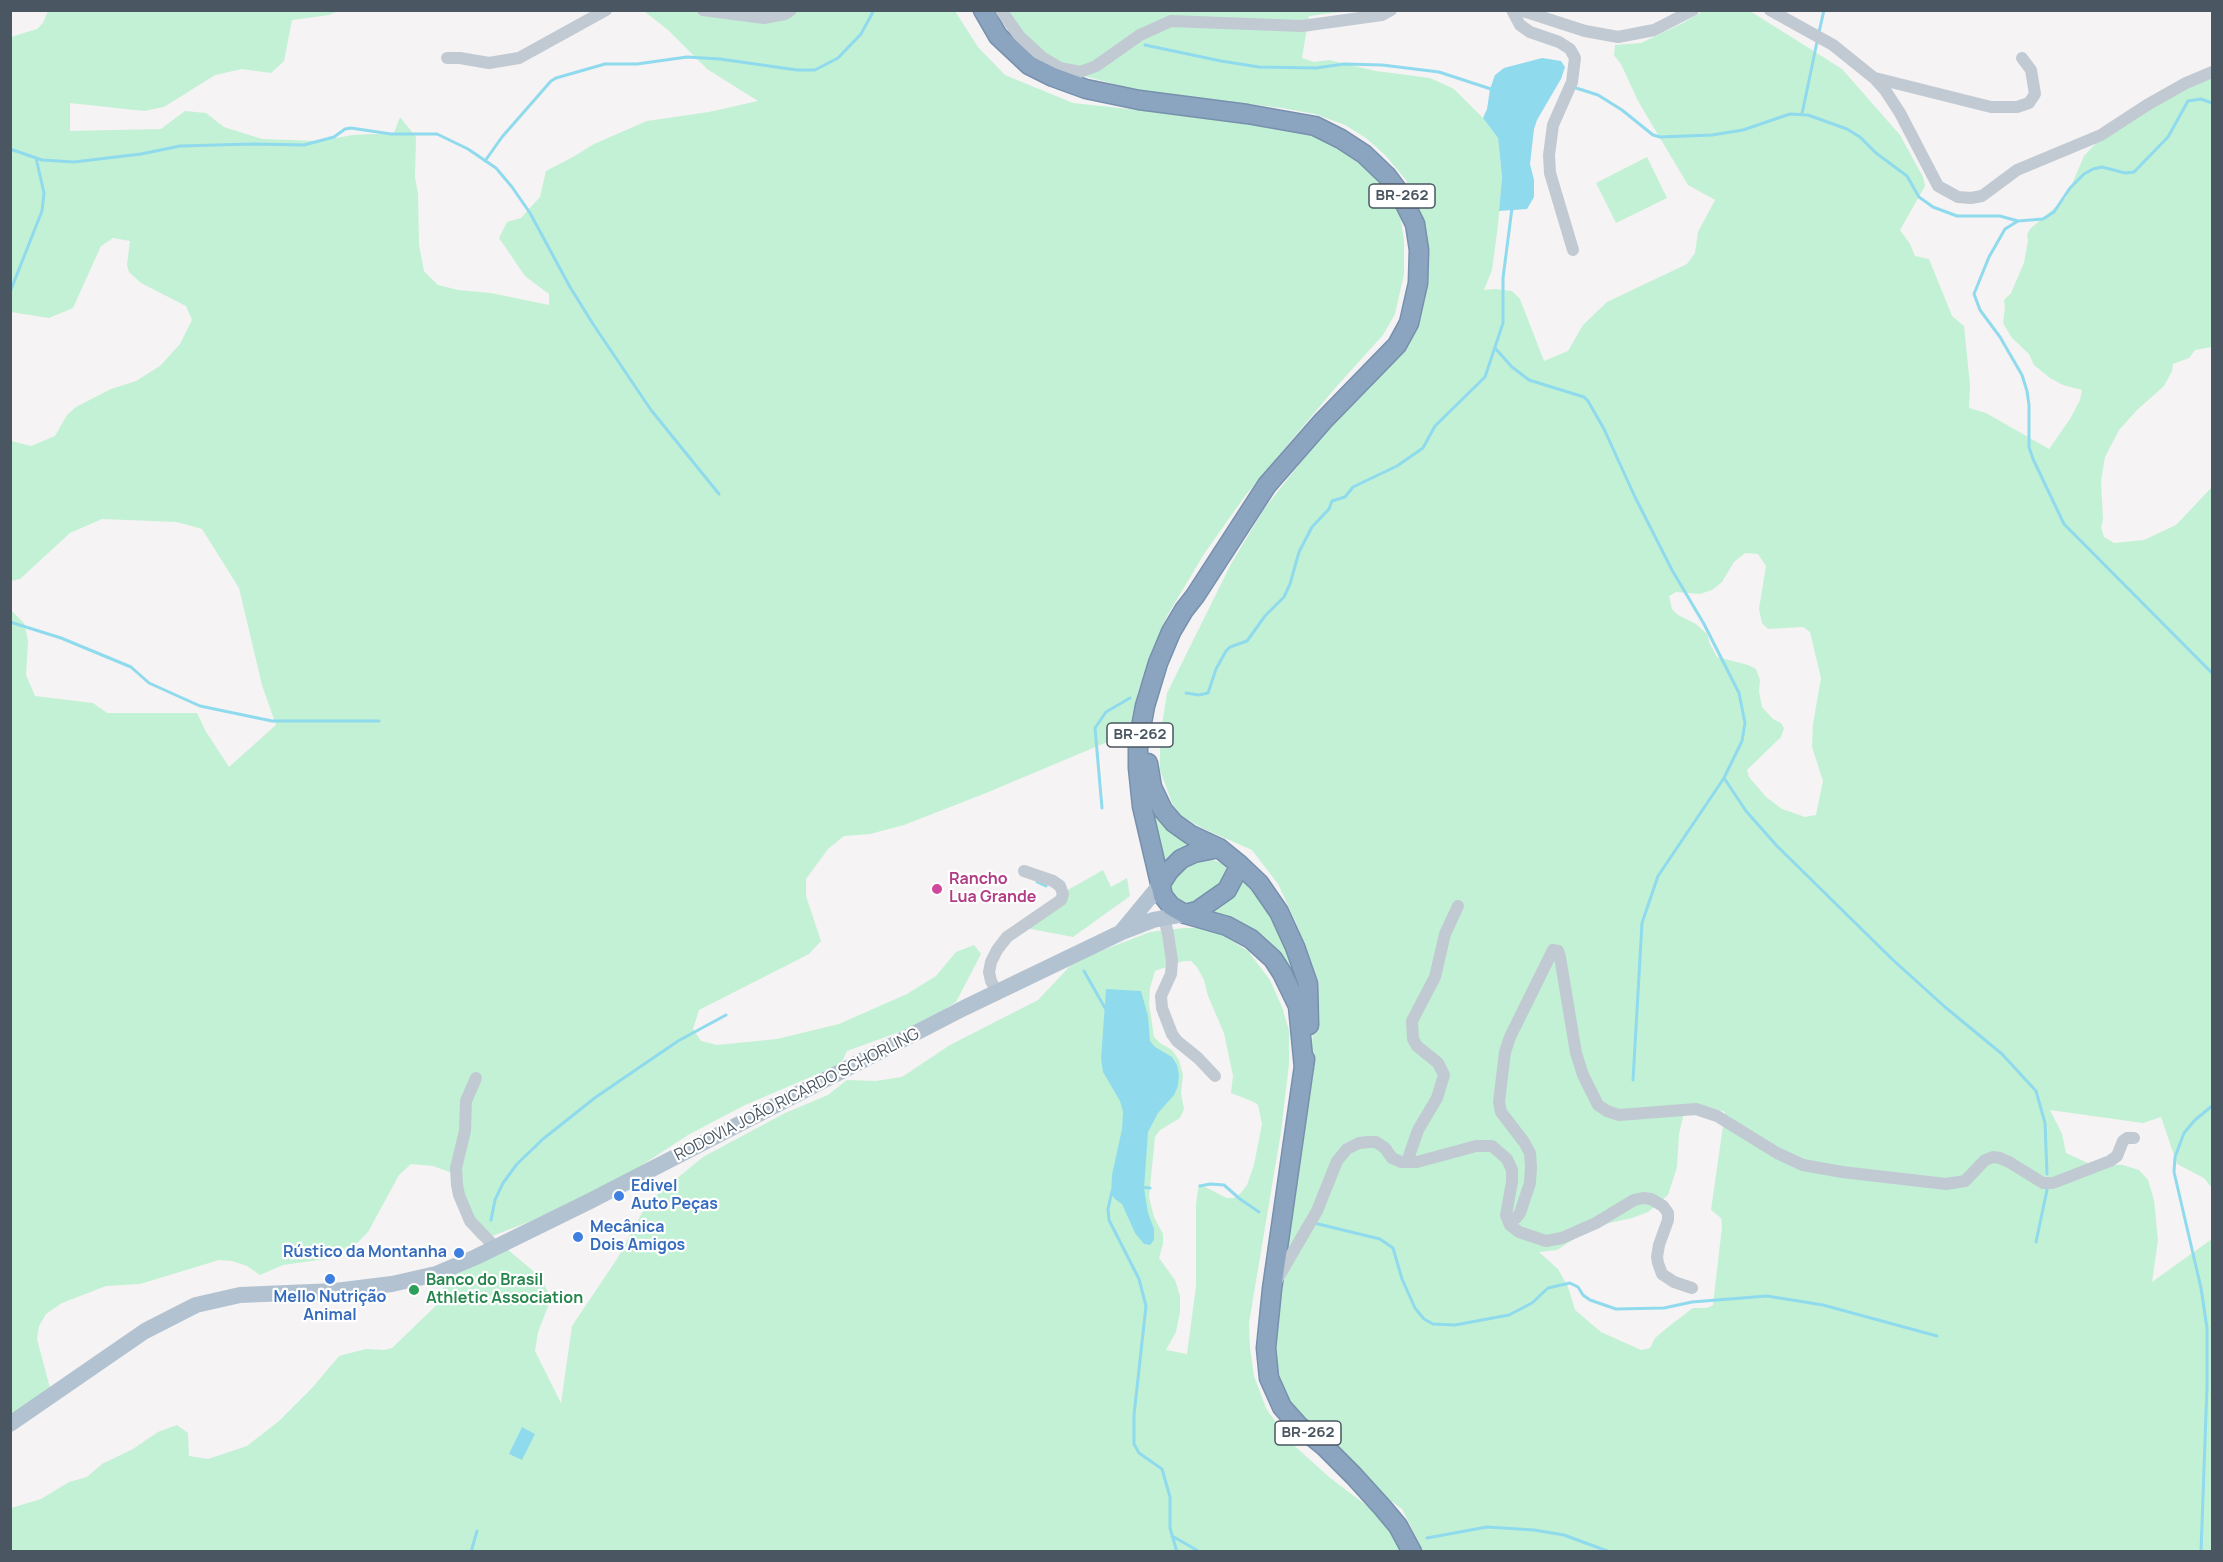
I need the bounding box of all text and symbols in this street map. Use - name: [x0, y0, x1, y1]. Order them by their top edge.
- road number: BR-262: [1369, 184, 1435, 208]
- road number: BR-262: [1107, 723, 1173, 747]
- place label: Rancho Lua Grande: [949, 870, 1036, 908]
- marker: Rancho Lua Grande: [930, 882, 944, 896]
- street label: RODOVIA JOÃO RICARDO SCHORLING: [671, 1025, 923, 1165]
- place label: Edivel Auto Peças: [631, 1177, 718, 1215]
- marker: Edivel Auto Peças: [612, 1189, 626, 1203]
- place label: Mecânica Dois Amigos: [590, 1218, 685, 1256]
- marker: Mecânica Dois Amigos: [571, 1230, 585, 1244]
- place label: Rústico da Montanha: [283, 1243, 447, 1263]
- marker: Rústico da Montanha: [452, 1246, 466, 1260]
- place label: Banco do Brasil Athletic Association: [426, 1271, 583, 1309]
- marker: Mello Nutrição Animal: [323, 1272, 337, 1286]
- marker: Banco do Brasil Athletic Association: [407, 1283, 421, 1297]
- place label: Mello Nutrição Animal: [274, 1288, 386, 1326]
- road number: BR-262: [1275, 1421, 1341, 1445]

